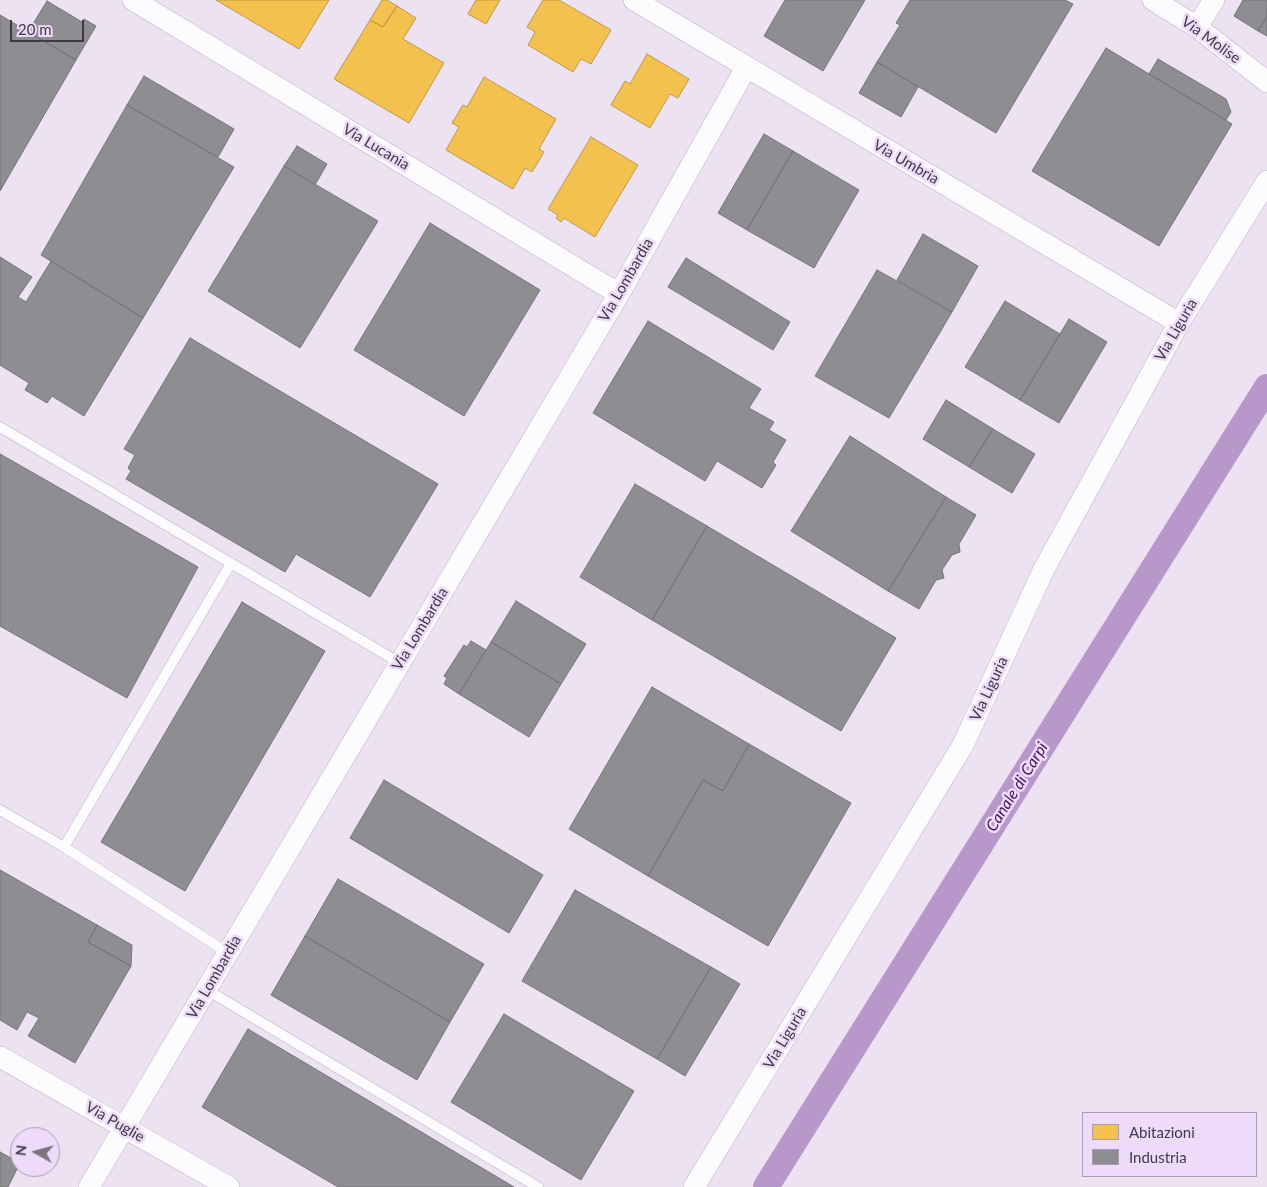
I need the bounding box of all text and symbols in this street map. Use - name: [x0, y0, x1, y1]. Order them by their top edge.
- scale bar: [12, 10, 86, 42]
- street label: Via Molise: [1178, 12, 1244, 68]
- text: 20 m: [18, 20, 52, 38]
- street label: Via Lucania: [339, 120, 413, 174]
- street label: Via Umbria: [870, 136, 942, 188]
- street label: Via Lombardia: [595, 235, 657, 325]
- street label: Via Liguria: [1151, 296, 1201, 364]
- street label: Via Lombardia: [388, 584, 452, 674]
- street label: Via Liguria: [966, 654, 1012, 724]
- water label: Canale di Carpi: [982, 739, 1052, 835]
- street label: Via Lombardia: [183, 932, 245, 1022]
- street label: Via Liguria: [760, 1004, 810, 1072]
- street label: Via Puglie: [82, 1098, 148, 1146]
- legend: [1082, 1112, 1257, 1177]
- text: Abitazioni: [1129, 1123, 1195, 1141]
- north arrow: [10, 1127, 60, 1177]
- text: N: [12, 1144, 30, 1157]
- text: Industria: [1129, 1148, 1187, 1166]

